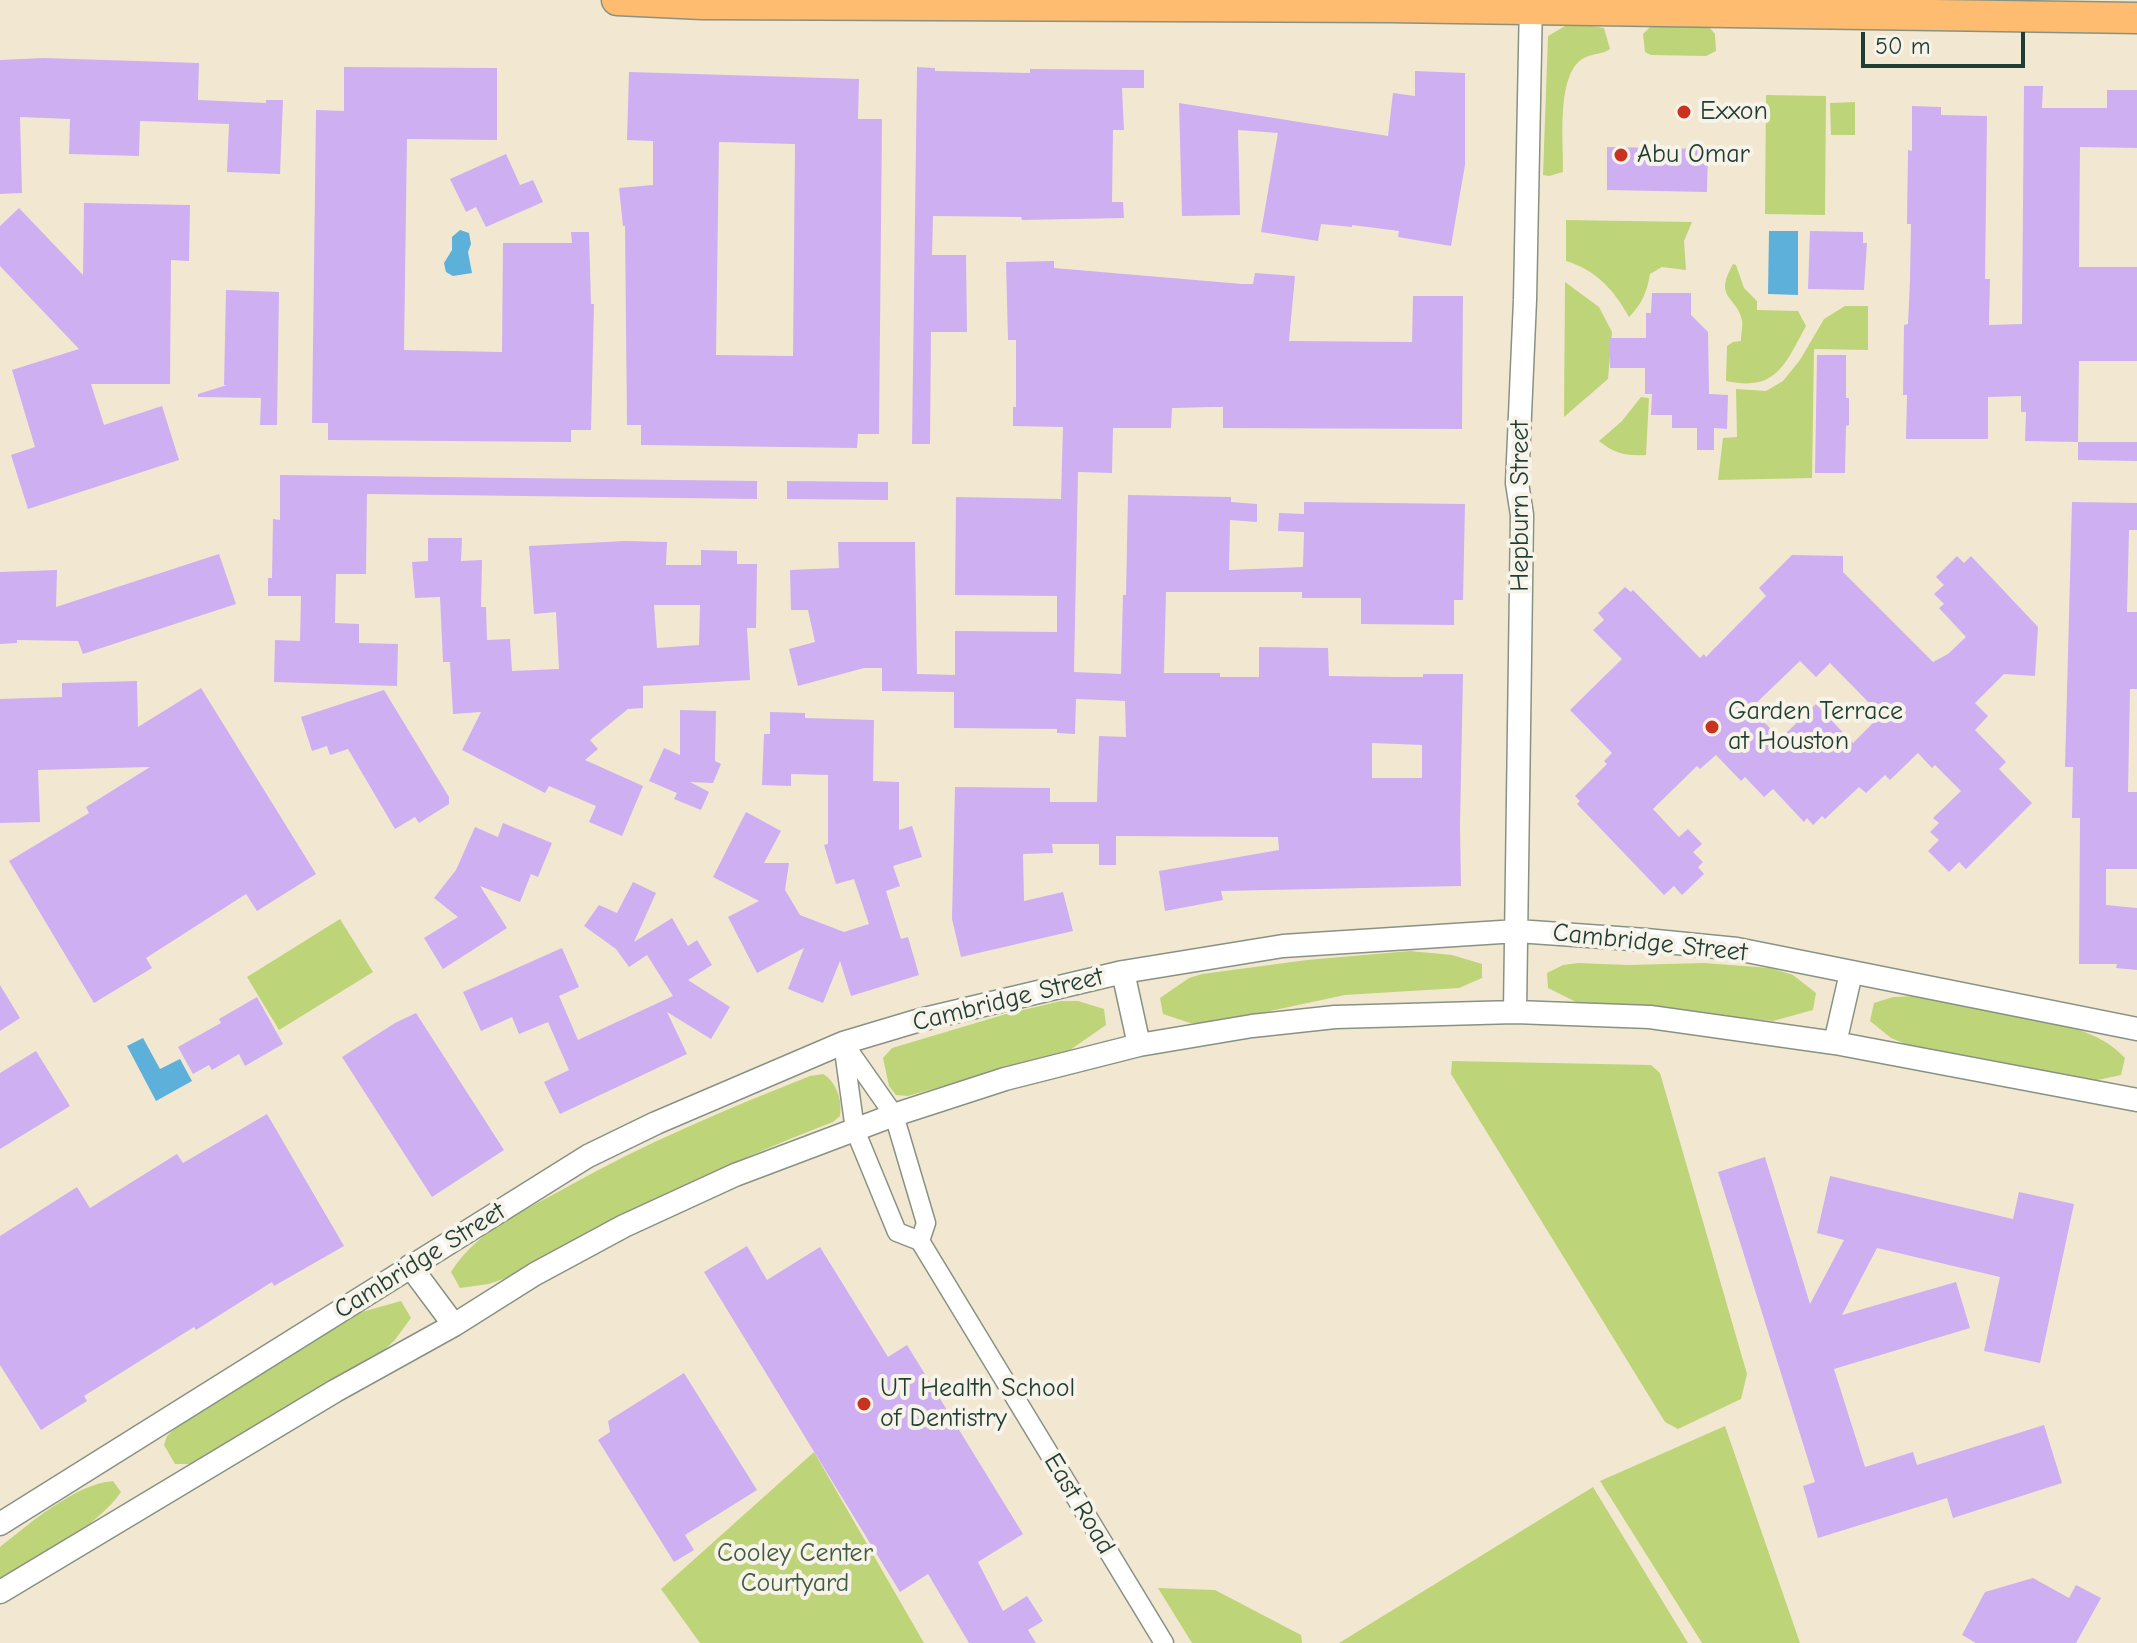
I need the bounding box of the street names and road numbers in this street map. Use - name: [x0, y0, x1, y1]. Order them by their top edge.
- street label: Hepburn Street: [1505, 420, 1537, 592]
- street label: Cambridge Street: [1551, 917, 1749, 969]
- street label: Cambridge Street: [909, 961, 1107, 1039]
- street label: Cambridge Street: [329, 1196, 511, 1326]
- street label: East Road: [1037, 1448, 1121, 1560]

